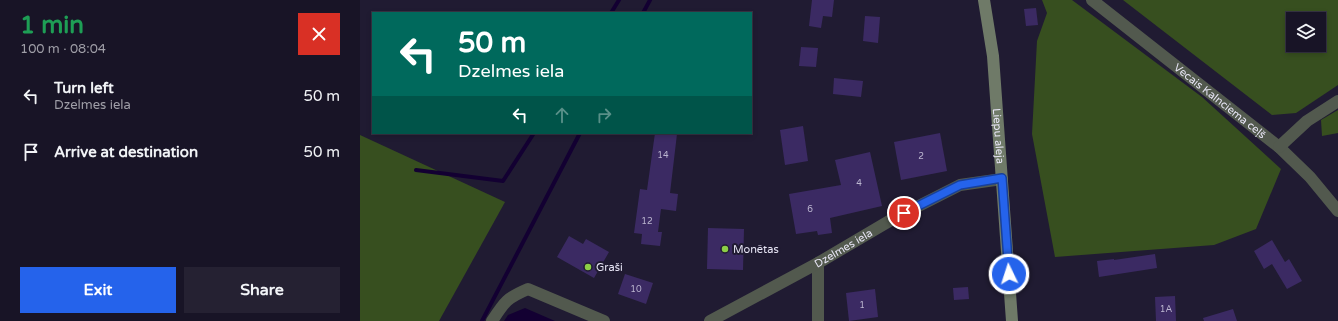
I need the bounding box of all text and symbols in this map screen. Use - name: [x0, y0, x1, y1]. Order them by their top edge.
- text: 1 min: [20, 11, 84, 40]
- map controls: [1286, 12, 1326, 52]
- button: layers: [1286, 12, 1326, 52]
- button: close: [298, 13, 340, 55]
- text: 50 m: [458, 26, 526, 60]
- icon: left: [392, 28, 444, 80]
- text: 100 m · 08:04: [20, 41, 106, 57]
- text: Dzelmes iela: [458, 60, 564, 82]
- street label: Vecais Kalnciema ceļš: [1172, 61, 1269, 141]
- text: Turn left: [54, 79, 114, 97]
- icon: left: [20, 85, 42, 107]
- text: 50 m: [303, 87, 340, 105]
- text: Dzelmes iela: [54, 97, 131, 113]
- icon: left: [509, 104, 531, 126]
- icon: ahead: [551, 104, 573, 126]
- icon: right: [593, 104, 615, 126]
- street label: Liepu aleja: [990, 108, 1007, 164]
- icon: arrive: [20, 141, 42, 163]
- text: Arrive at destination: [54, 143, 198, 161]
- text: 50 m: [303, 143, 340, 161]
- house number: 14: [657, 150, 669, 161]
- house number: 2: [918, 151, 924, 162]
- house number: 4: [856, 178, 862, 189]
- pin: [887, 196, 921, 230]
- icon: arrive: [893, 202, 915, 224]
- house number: 6: [807, 204, 813, 215]
- house number: 12: [641, 216, 653, 227]
- street label: Dzelmes iela: [812, 226, 875, 270]
- place label: Monētas: [733, 243, 779, 256]
- marker: Monētas: [720, 244, 730, 254]
- position arrow: [988, 253, 1030, 295]
- place label: Graši: [596, 261, 623, 274]
- marker: Graši: [583, 262, 593, 272]
- button: Exit: [20, 267, 176, 313]
- button: Share: [184, 267, 340, 313]
- house number: 10: [630, 284, 642, 295]
- house number: 1: [859, 300, 865, 311]
- house number: 1A: [1160, 304, 1172, 315]

